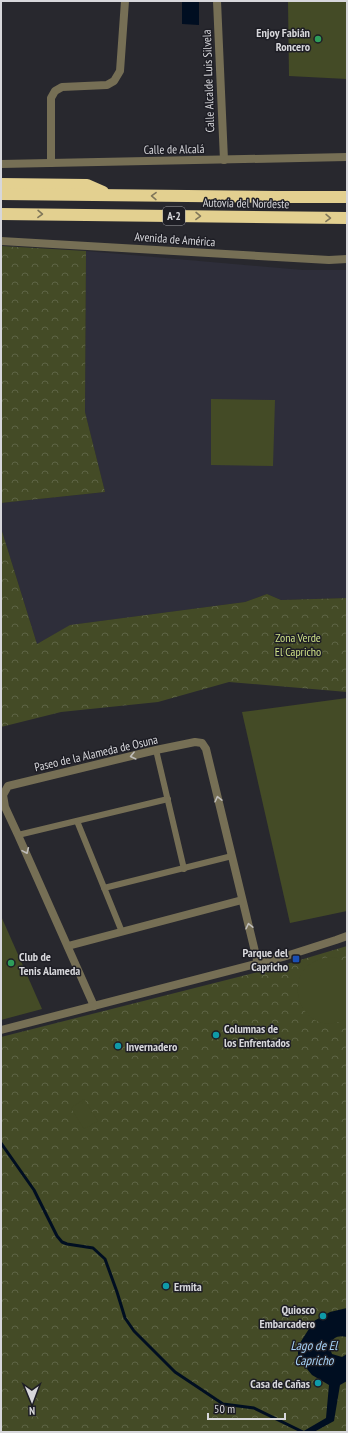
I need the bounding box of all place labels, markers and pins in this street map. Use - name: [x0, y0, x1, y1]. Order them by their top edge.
- place label: Enjoy Fabián Roncero: [256, 25, 311, 54]
- marker: Enjoy Fabián Roncero: [313, 34, 323, 44]
- place label: Parque del Capricho: [242, 945, 289, 974]
- place label: Club de Tenis Alameda: [19, 949, 80, 978]
- marker: Parque del Capricho: [291, 954, 301, 964]
- marker: Club de Tenis Alameda: [6, 958, 16, 968]
- place label: Columnas de los Enfrentados: [224, 1021, 290, 1050]
- marker: Columnas de los Enfrentados: [211, 1030, 221, 1040]
- place label: Invernadero: [126, 1039, 178, 1054]
- marker: Invernadero: [113, 1041, 123, 1051]
- place label: Ermita: [174, 1279, 202, 1294]
- marker: Ermita: [161, 1281, 171, 1291]
- place label: Quiosco Embarcadero: [260, 1302, 316, 1331]
- marker: Quiosco Embarcadero: [318, 1311, 328, 1321]
- place label: Casa de Cañas: [250, 1376, 310, 1391]
- marker: Casa de Cañas: [313, 1378, 323, 1388]

